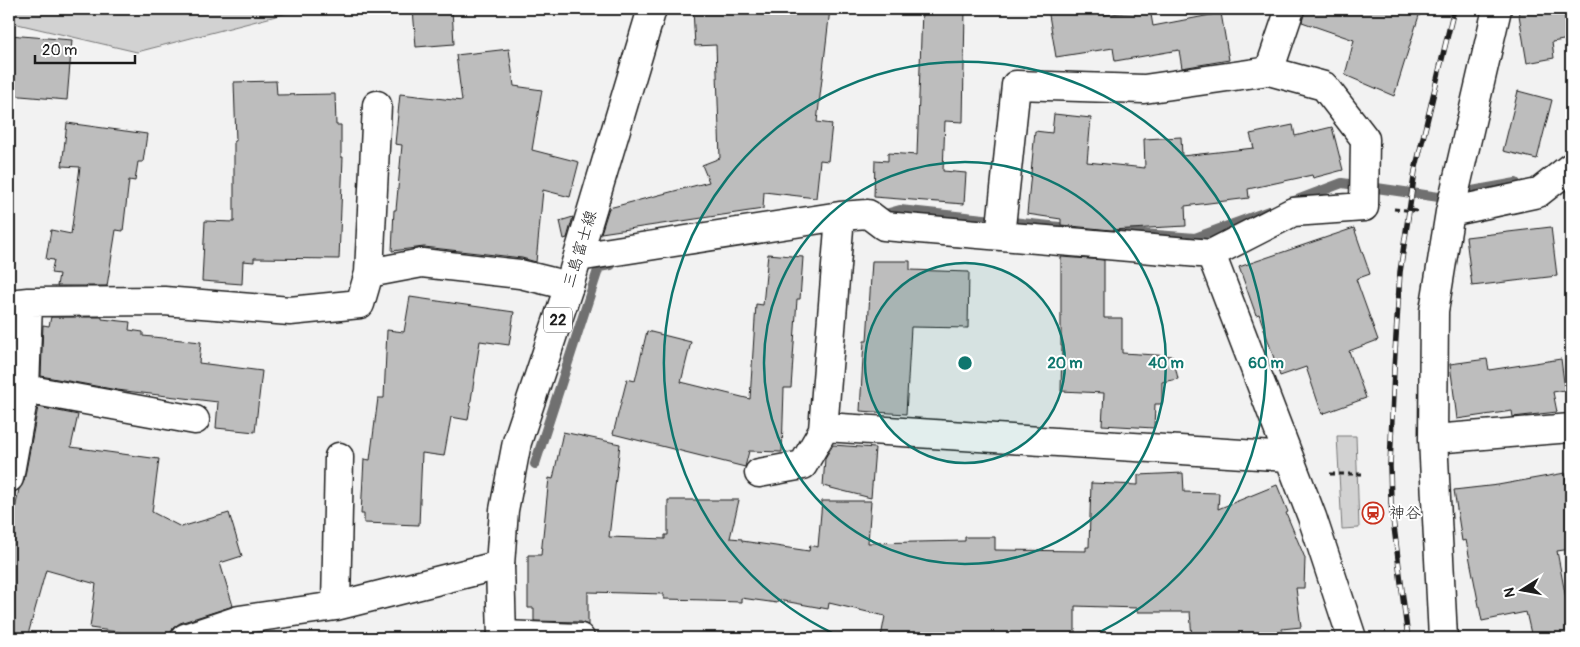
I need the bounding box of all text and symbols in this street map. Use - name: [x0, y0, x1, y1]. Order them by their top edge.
- scale bar: [35, 32, 135, 64]
- text: 20 m: [42, 41, 77, 60]
- street label: 三島富士線: [559, 208, 601, 290]
- road number: 22: [544, 308, 572, 332]
- centre of rings: [956, 354, 974, 372]
- text: 20 m: [1047, 354, 1083, 373]
- text: 40 m: [1148, 354, 1184, 373]
- text: 60 m: [1248, 354, 1284, 373]
- station icon: 神谷: [1361, 501, 1385, 525]
- place label: 神谷: [1389, 503, 1421, 523]
- north arrow: [1498, 564, 1548, 614]
- text: N: [1500, 586, 1519, 599]

